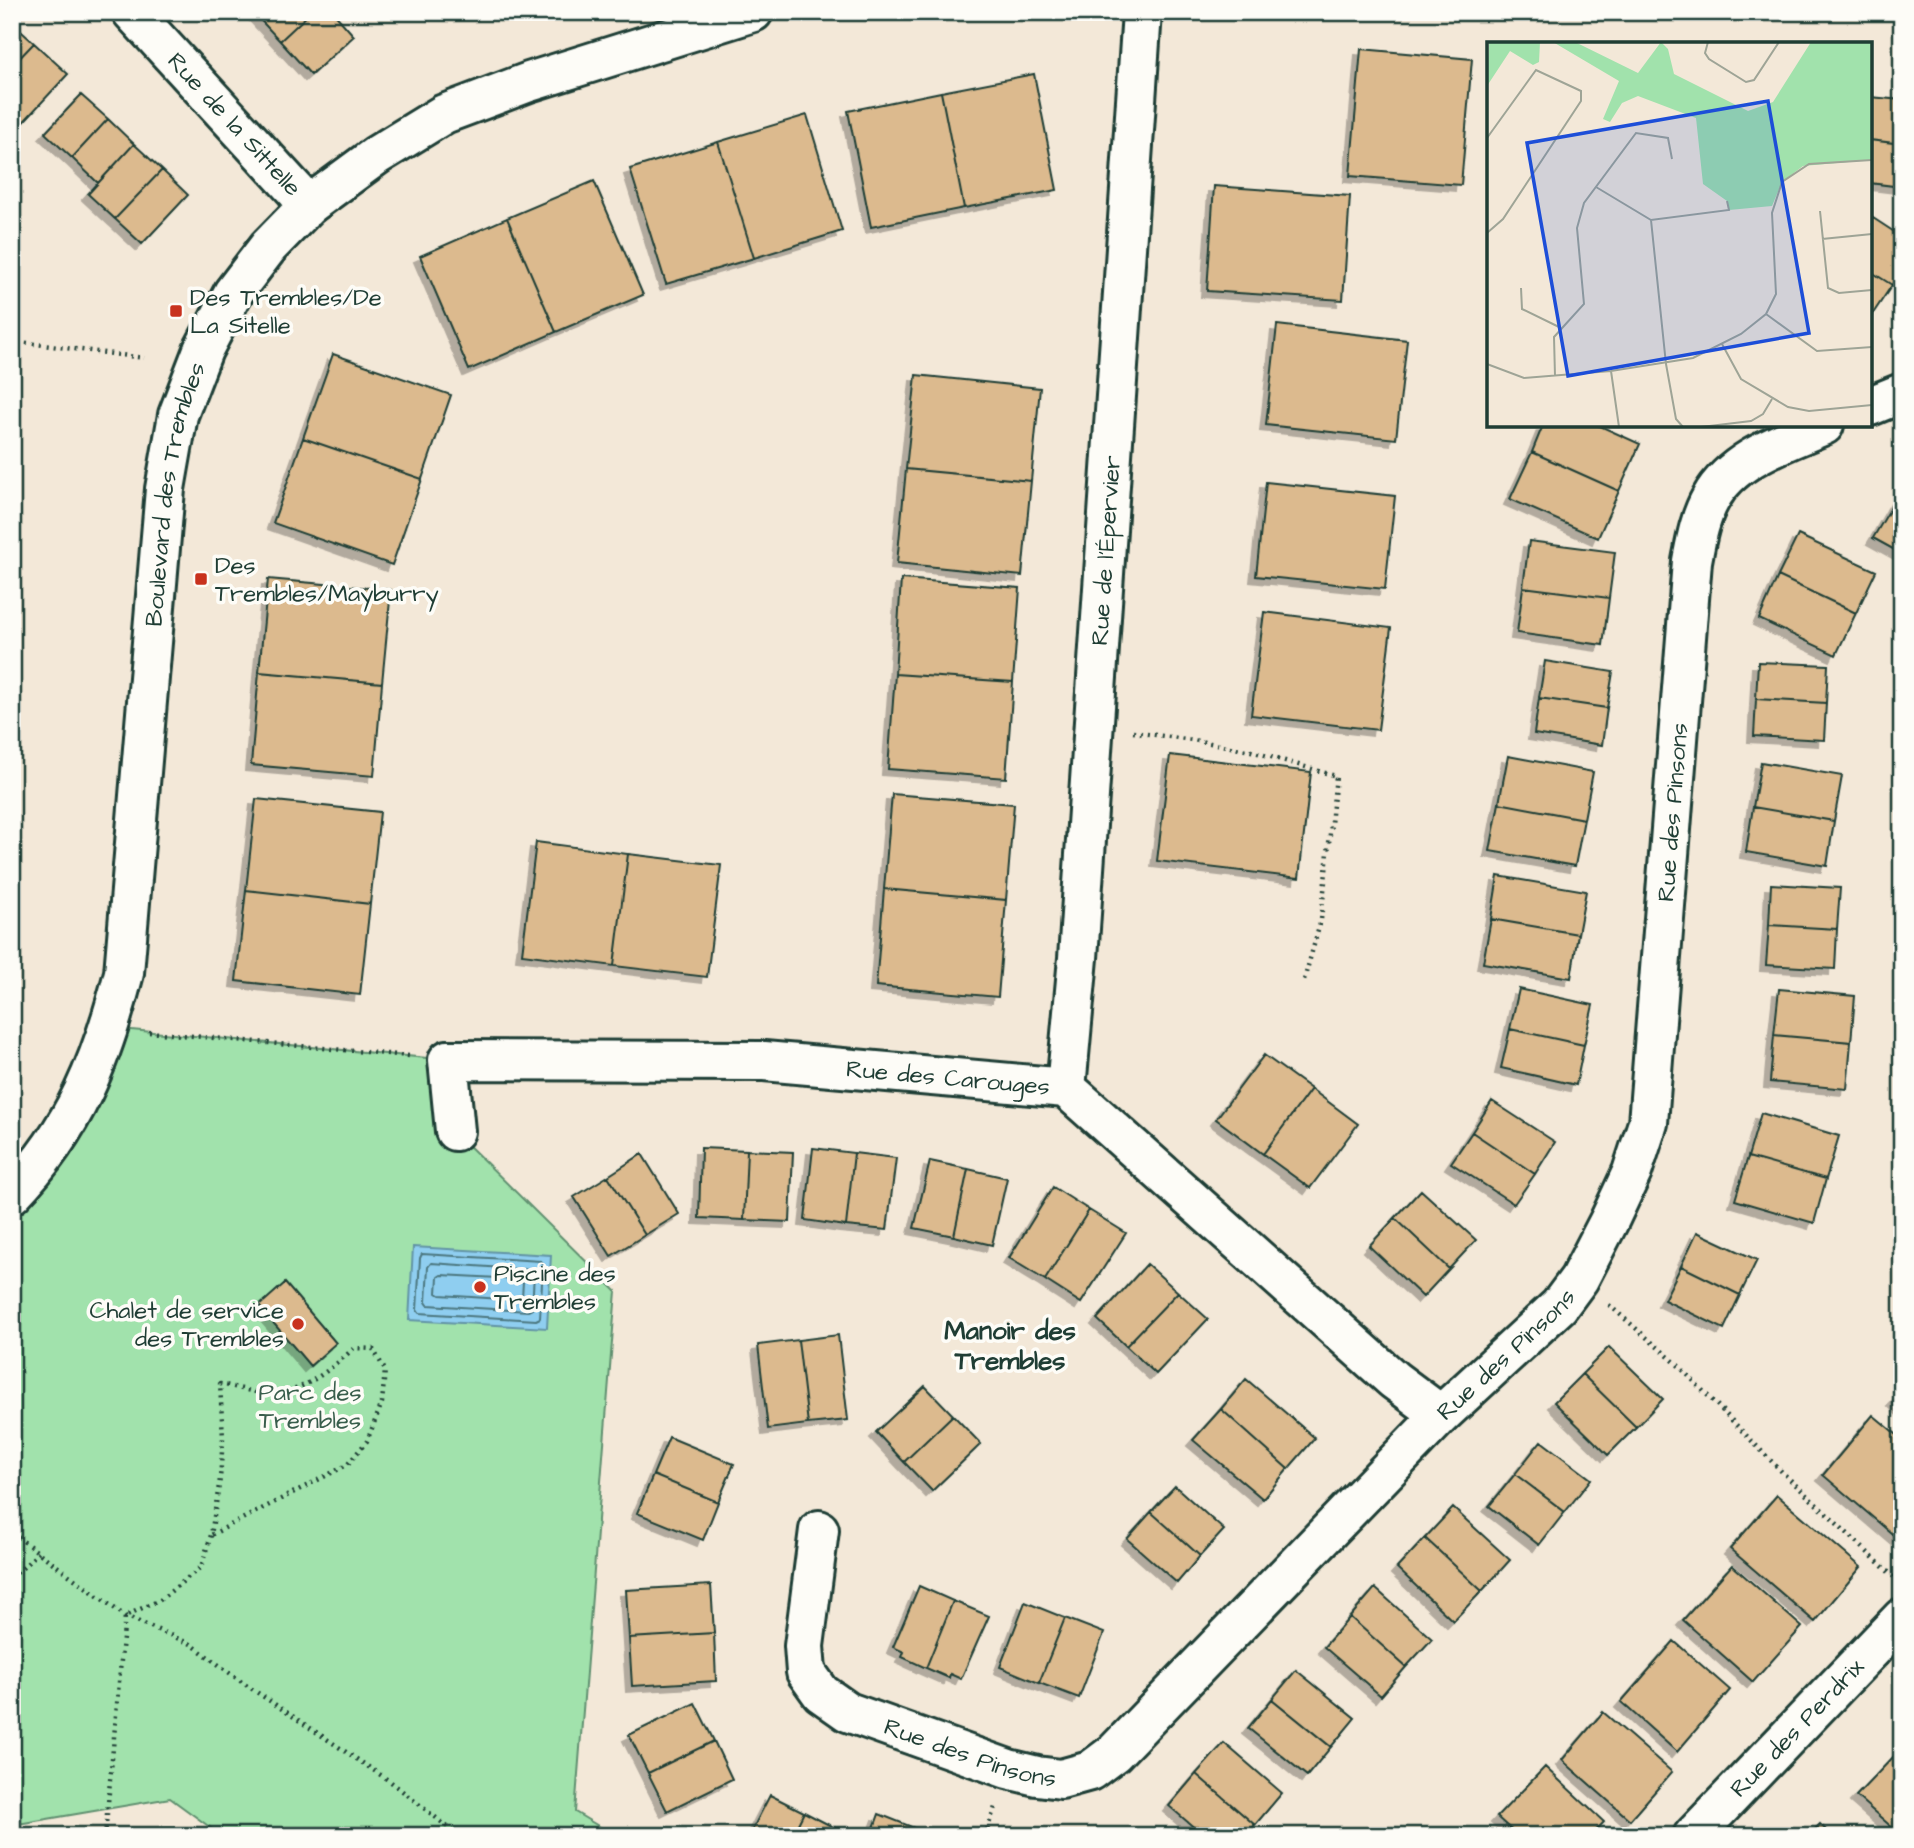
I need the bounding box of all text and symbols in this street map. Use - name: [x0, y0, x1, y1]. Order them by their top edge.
- inset map: [1487, 42, 1872, 427]
- street label: Rue de la Sittelle: [159, 45, 309, 204]
- place label: Des Trembles/De La Sitelle: [190, 281, 382, 343]
- marker: Des Trembles/De La Sitelle: [168, 303, 184, 319]
- street label: Boulevard des Trembles: [137, 357, 215, 628]
- street label: Rue de l'Épervier: [1083, 454, 1130, 647]
- place label: Des Trembles/Mayburry: [215, 549, 439, 612]
- marker: Des Trembles/Mayburry: [193, 571, 209, 587]
- street label: Rue des Pinsons: [1649, 722, 1697, 903]
- street label: Rue des Carouges: [845, 1052, 1051, 1104]
- place label: Piscine des Trembles: [494, 1257, 616, 1319]
- marker: Piscine des Trembles: [472, 1279, 488, 1295]
- street label: Rue des Pinsons: [1430, 1282, 1584, 1429]
- place label: Chalet de service des Trembles: [89, 1294, 284, 1356]
- district label: Manoir des Trembles: [944, 1313, 1076, 1379]
- marker: Chalet de service des Trembles: [290, 1316, 306, 1332]
- park label: Parc des Trembles: [259, 1376, 361, 1438]
- street label: Rue des Perdrix: [1723, 1651, 1873, 1805]
- street label: Rue des Pinsons: [879, 1710, 1058, 1796]

